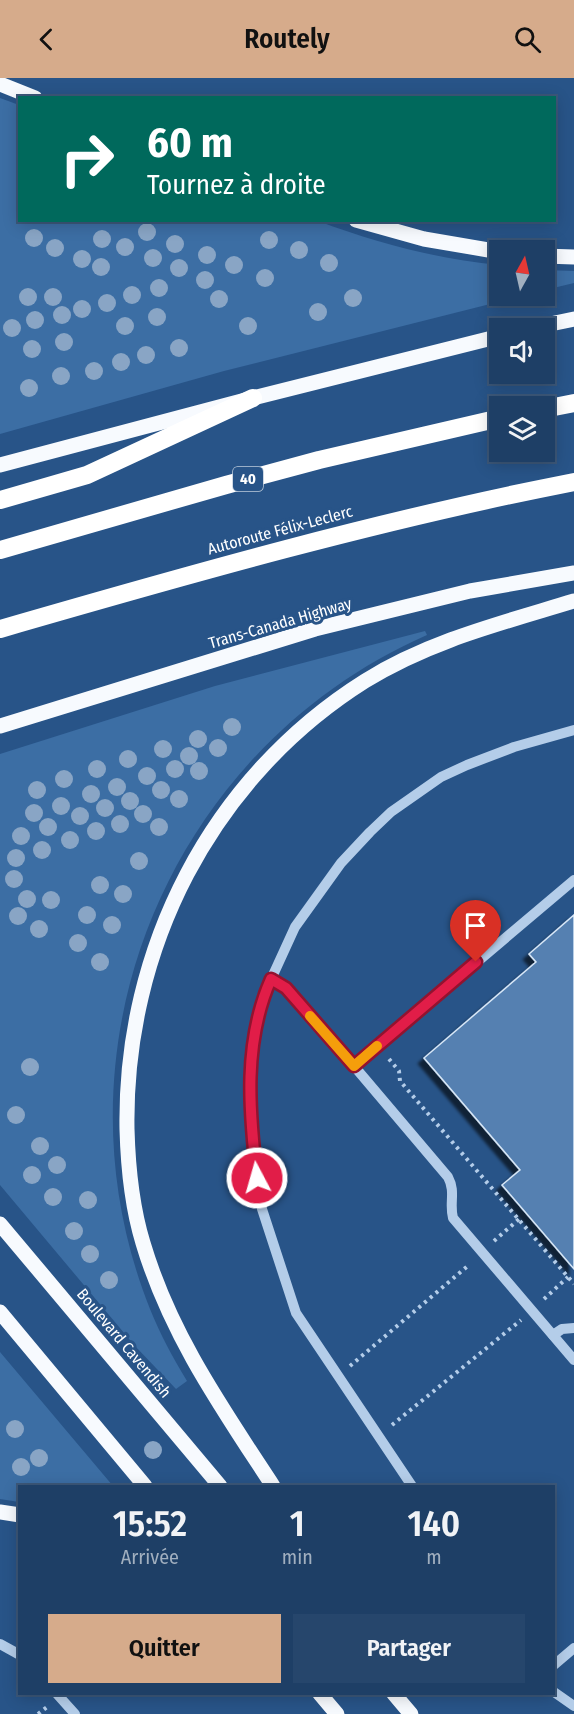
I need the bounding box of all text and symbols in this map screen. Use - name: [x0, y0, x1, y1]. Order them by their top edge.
- icon: back: [30, 23, 63, 56]
- text: Routely: [244, 23, 330, 55]
- icon: search: [511, 23, 544, 56]
- text: 60 m: [147, 118, 233, 168]
- icon: right: [48, 120, 126, 198]
- text: Tournez à droite: [147, 169, 326, 201]
- north arrow: [489, 240, 555, 306]
- map controls: [489, 240, 555, 462]
- button: sound: [489, 318, 555, 384]
- button: layers: [489, 396, 555, 462]
- road number: 40: [233, 467, 263, 491]
- street label: Autoroute Félix-Leclerc: [205, 501, 355, 558]
- street label: Trans-Canada Highway: [206, 593, 354, 653]
- pin: [450, 900, 501, 962]
- icon: arrive: [459, 909, 492, 942]
- position arrow: [225, 1146, 289, 1210]
- street label: Boulevard Cavendish: [73, 1285, 175, 1401]
- text: 15:52: [113, 1502, 187, 1546]
- text: 1: [290, 1502, 305, 1546]
- text: 140: [408, 1502, 460, 1546]
- text: Arrivée: [121, 1545, 179, 1569]
- text: min: [282, 1545, 313, 1569]
- text: m: [426, 1545, 442, 1569]
- button: Quitter: [48, 1614, 281, 1683]
- button: Partager: [293, 1614, 525, 1683]

